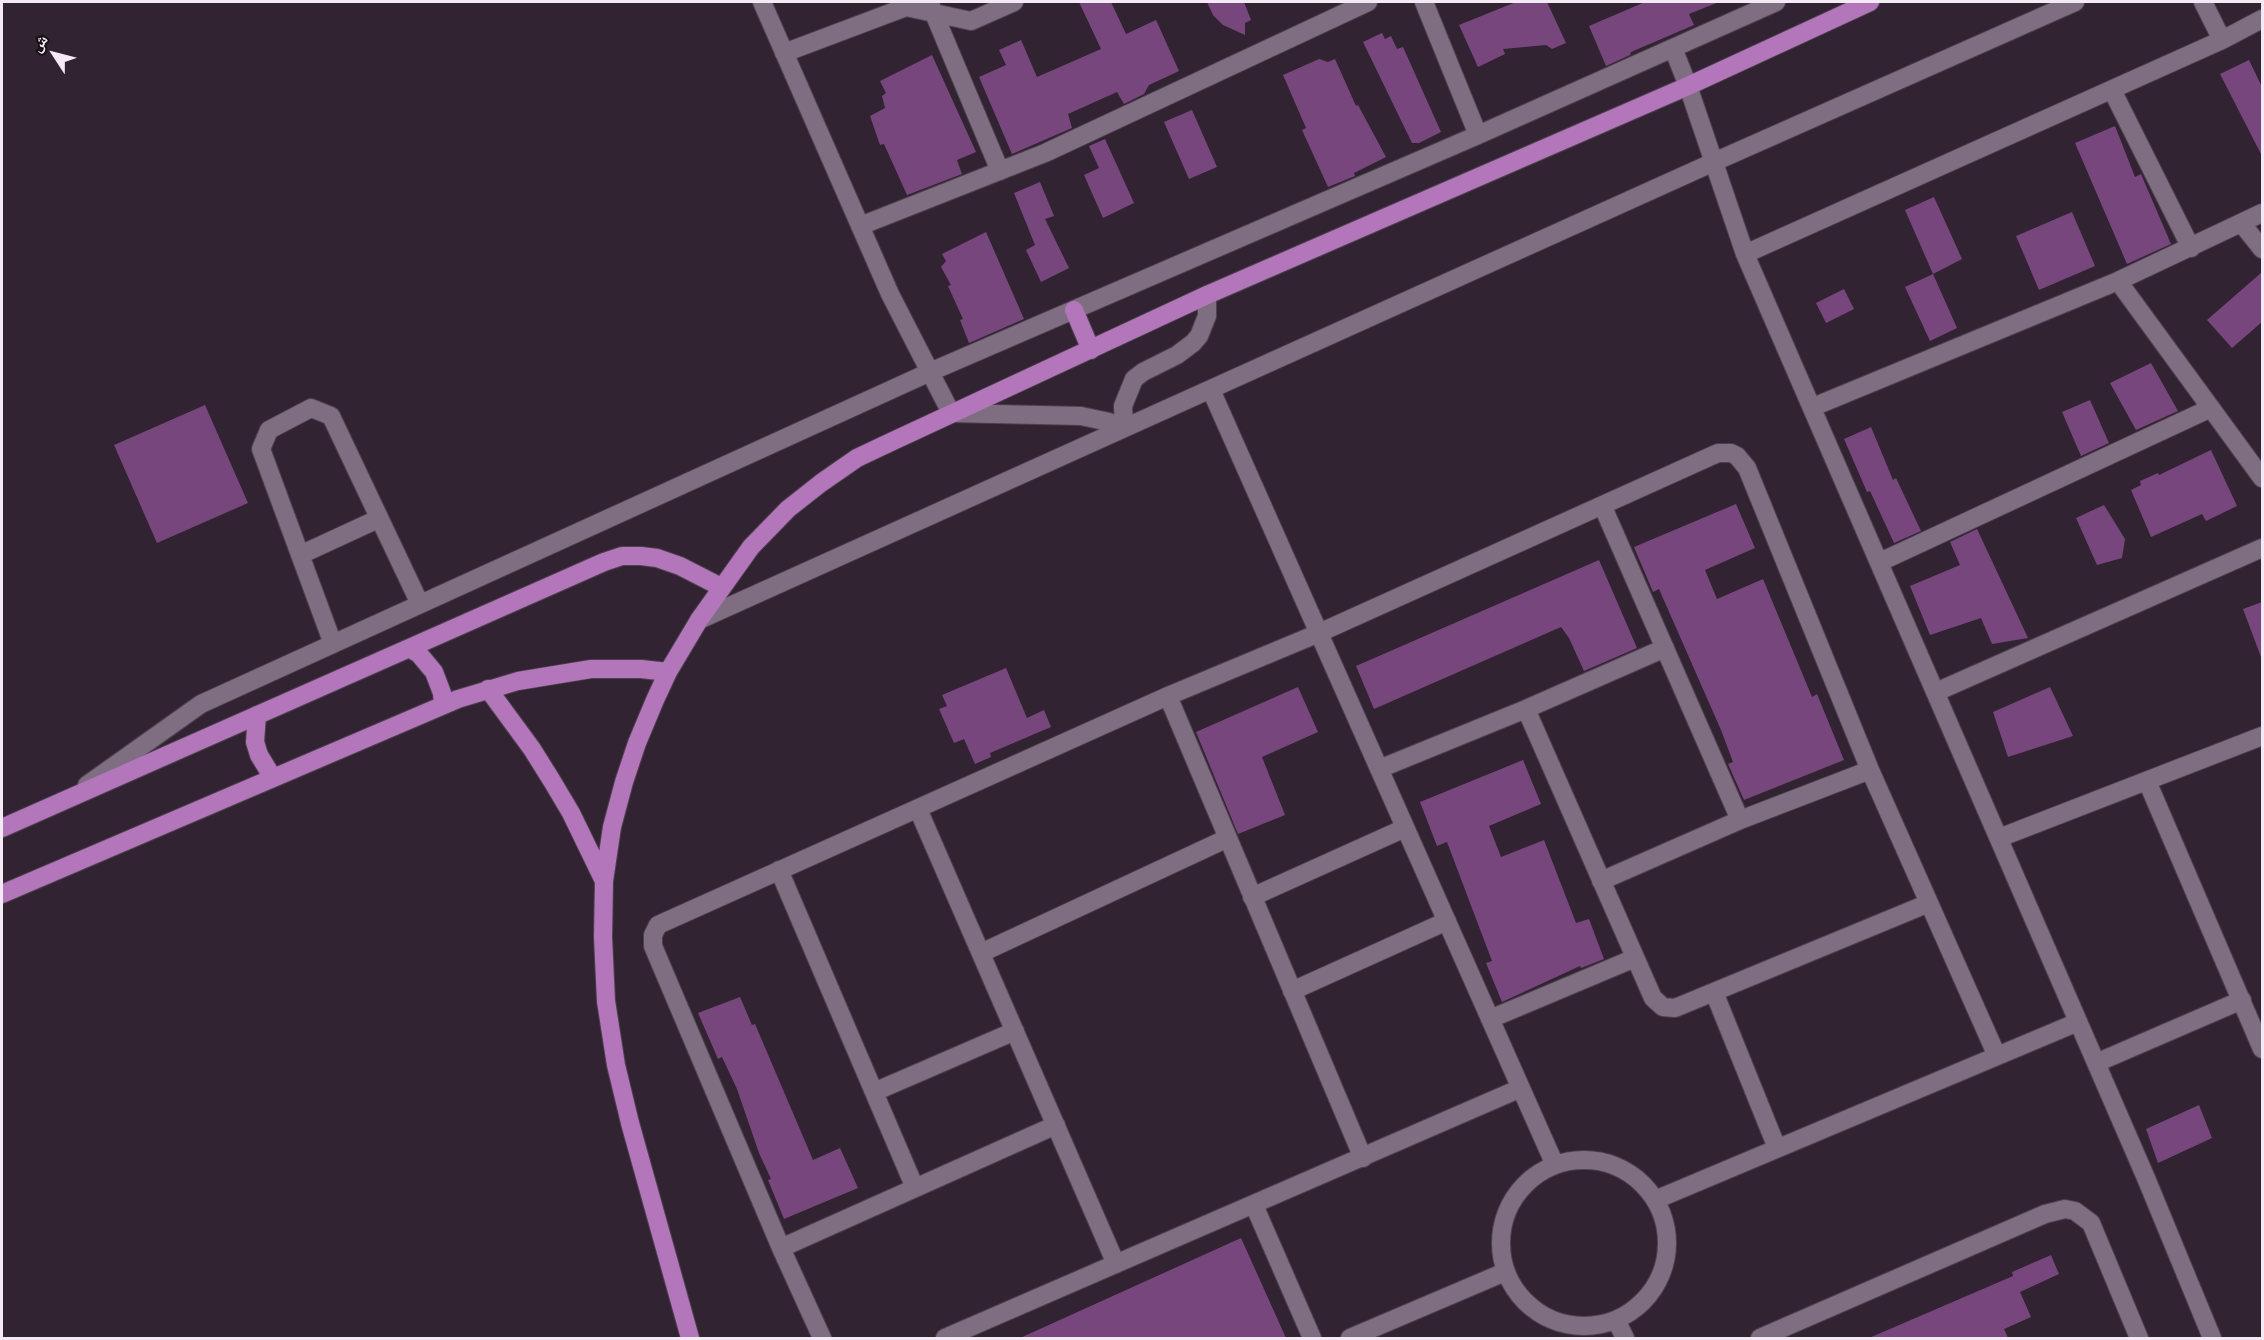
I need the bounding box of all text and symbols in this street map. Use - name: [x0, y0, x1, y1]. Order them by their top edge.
- north arrow: [24, 24, 84, 84]
- text: ش: [26, 31, 52, 56]

